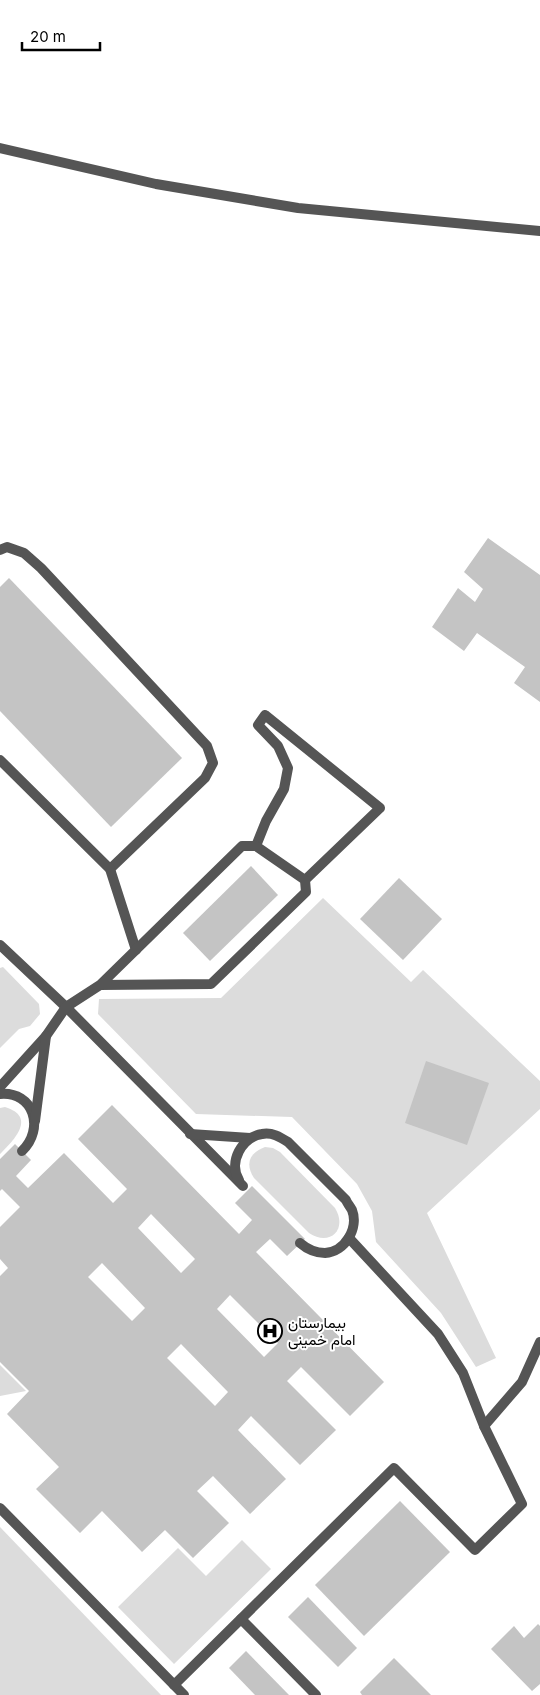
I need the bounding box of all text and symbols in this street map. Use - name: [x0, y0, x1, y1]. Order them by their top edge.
- scale bar: [22, 20, 100, 52]
- text: 20 m: [30, 27, 66, 46]
- place label: بیمارستان امام خمینی: [288, 1313, 355, 1350]
- hospital icon: بیمارستان امام خمینی: [257, 1318, 283, 1344]

